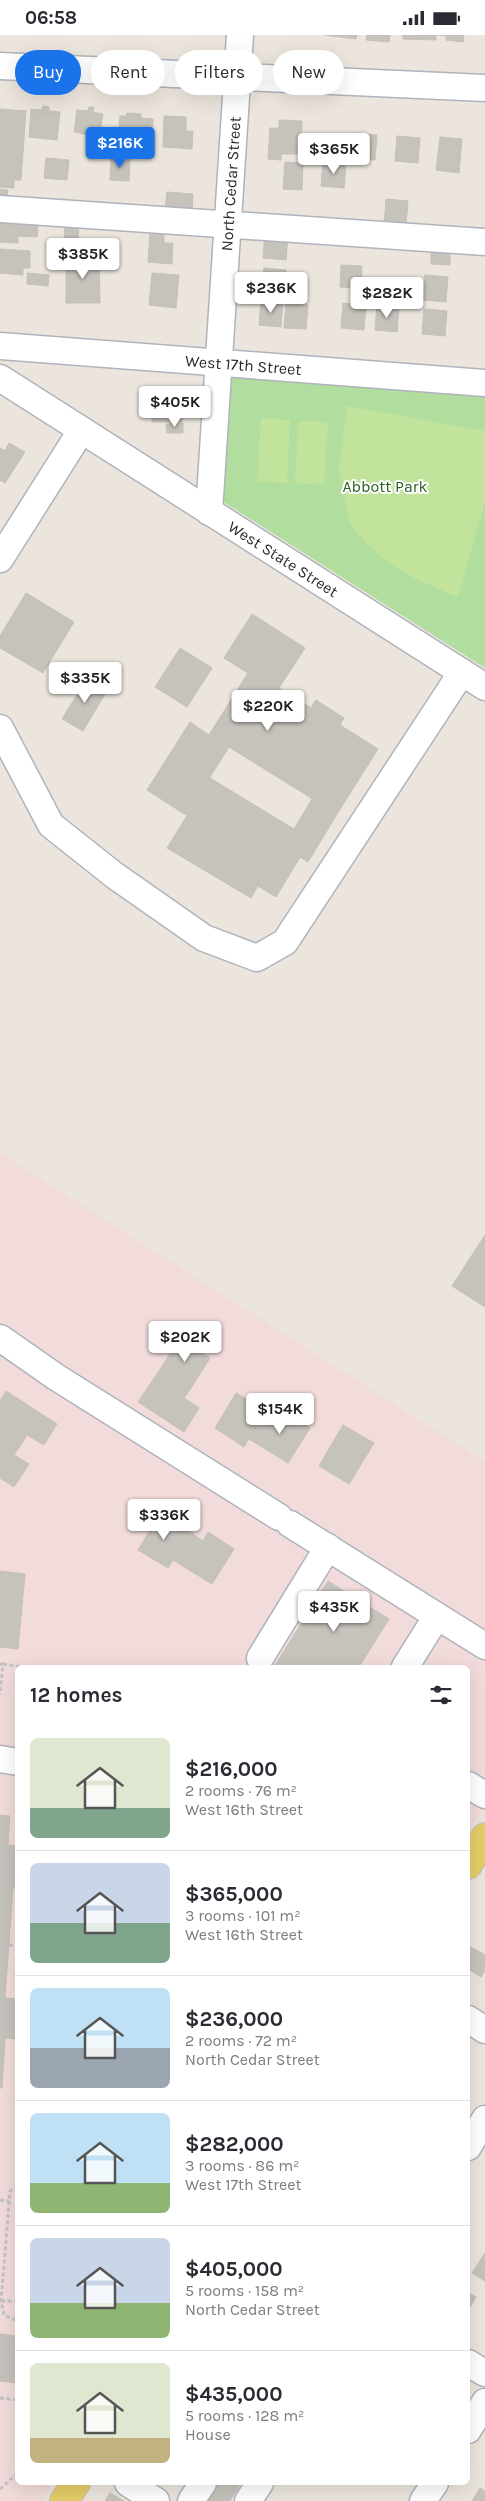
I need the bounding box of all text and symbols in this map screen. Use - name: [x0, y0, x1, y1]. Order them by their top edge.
- text: 06:58: [25, 7, 77, 29]
- chip: Buy: [15, 50, 81, 95]
- chip: Rent: [91, 50, 165, 95]
- chip: Filters: [175, 50, 263, 95]
- chip: New: [273, 50, 344, 95]
- street label: North Cedar Street: [216, 116, 244, 252]
- pin: $216K: [85, 127, 155, 169]
- text: $216K: [97, 133, 143, 152]
- pin: $365K: [299, 133, 369, 175]
- text: $365K: [309, 139, 359, 158]
- pin: $385K: [48, 237, 118, 280]
- text: $385K: [57, 244, 109, 263]
- pin: $236K: [236, 271, 306, 314]
- pin: $282K: [352, 277, 422, 319]
- text: $236K: [246, 278, 296, 297]
- text: $282K: [361, 283, 413, 302]
- street label: West 17th Street: [184, 351, 302, 378]
- pin: $405K: [140, 385, 210, 428]
- text: $405K: [150, 392, 200, 411]
- park label: Abbott Park: [342, 477, 428, 496]
- street label: West State Street: [225, 516, 342, 601]
- pin: $335K: [50, 661, 120, 704]
- text: $335K: [60, 668, 110, 687]
- pin: $220K: [233, 689, 303, 732]
- text: $220K: [243, 696, 293, 715]
- pin: $202K: [150, 1321, 220, 1363]
- text: $202K: [160, 1327, 210, 1346]
- pin: $154K: [245, 1393, 315, 1435]
- text: $154K: [257, 1399, 303, 1418]
- pin: $336K: [129, 1499, 199, 1541]
- text: $336K: [138, 1505, 190, 1524]
- pin: $435K: [299, 1591, 369, 1633]
- text: $435K: [309, 1597, 359, 1616]
- icon: filters: [427, 1681, 455, 1709]
- text: 12 homes: [30, 1683, 123, 1707]
- text: $216,000: [185, 1757, 278, 1781]
- icon: home: [70, 1758, 130, 1818]
- text: 2 rooms · 76 m²: [185, 1781, 297, 1800]
- text: West 16th Street: [185, 1800, 303, 1819]
- text: $365,000: [185, 1882, 283, 1906]
- icon: home: [70, 1883, 130, 1943]
- text: 3 rooms · 101 m²: [185, 1906, 301, 1925]
- text: West 16th Street: [185, 1925, 303, 1944]
- text: $236,000: [185, 2007, 283, 2031]
- icon: home: [70, 2008, 130, 2068]
- text: 2 rooms · 72 m²: [185, 2031, 297, 2050]
- text: North Cedar Street: [185, 2050, 320, 2069]
- text: $282,000: [185, 2132, 284, 2156]
- icon: home: [70, 2133, 130, 2193]
- text: 3 rooms · 86 m²: [185, 2156, 300, 2175]
- text: West 17th Street: [185, 2175, 301, 2194]
- text: $405,000: [185, 2257, 283, 2281]
- icon: home: [70, 2258, 130, 2318]
- text: 5 rooms · 158 m²: [185, 2281, 304, 2300]
- text: North Cedar Street: [185, 2300, 320, 2319]
- text: $435,000: [185, 2382, 282, 2406]
- icon: home: [70, 2383, 130, 2443]
- text: 5 rooms · 128 m²: [185, 2406, 305, 2425]
- text: House: [185, 2425, 231, 2444]

